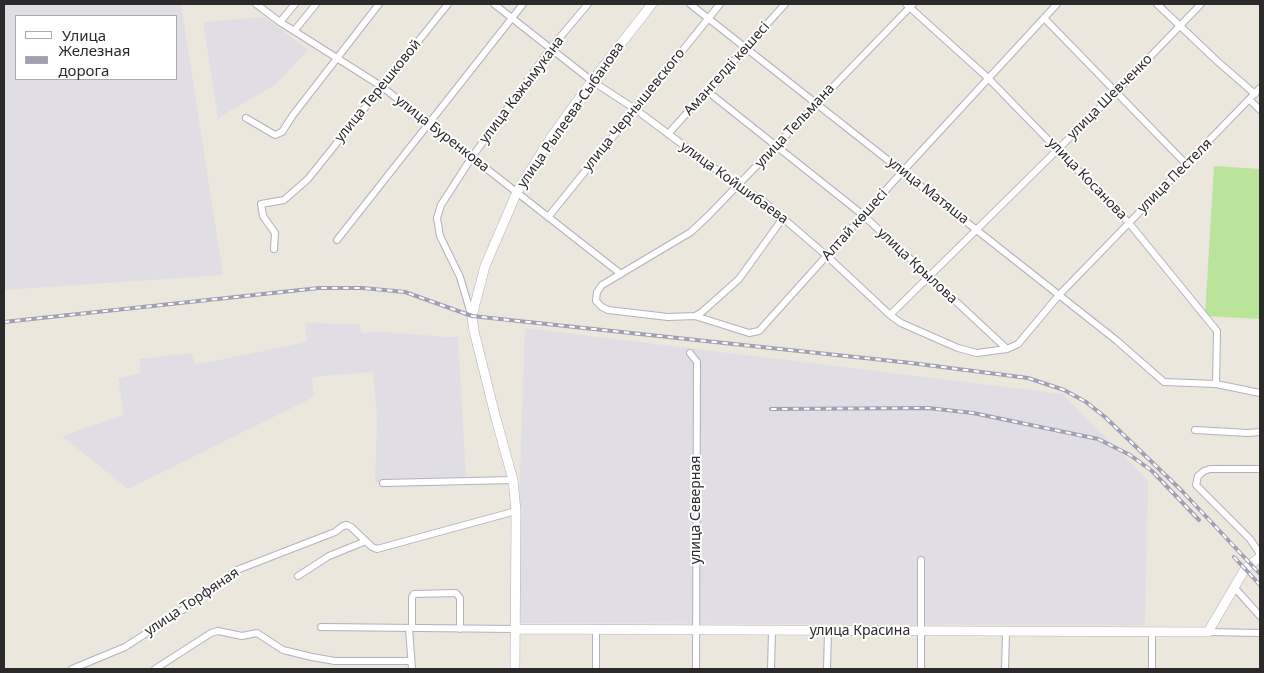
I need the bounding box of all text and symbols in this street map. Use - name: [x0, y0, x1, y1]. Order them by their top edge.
- legend: [15, 15, 178, 80]
- street label: Амангелді көшесі: [681, 19, 773, 119]
- text: Улица: [62, 25, 106, 45]
- street label: улица Кажымукана: [476, 33, 568, 147]
- street label: улица Терешковой: [331, 36, 425, 146]
- street label: улица Рылеева-Сыбанова: [514, 39, 628, 191]
- text: Железная дорога: [58, 40, 131, 80]
- street label: улица Чернышевского: [579, 45, 689, 175]
- street label: улица Шевченко: [1064, 51, 1156, 143]
- street label: улица Тельмана: [752, 80, 838, 172]
- street label: улица Буренкова: [392, 92, 492, 176]
- street label: улица Косанова: [1044, 135, 1130, 223]
- street label: улица Пестеля: [1134, 135, 1216, 217]
- street label: улица Койшибаева: [677, 138, 791, 228]
- street label: улица Матяша: [884, 154, 972, 228]
- street label: Алтай көшесі: [819, 186, 891, 264]
- street label: улица Крылова: [873, 225, 961, 307]
- street label: улица Северная: [688, 456, 704, 564]
- street label: улица Торфяная: [142, 564, 242, 640]
- street label: улица Красина: [810, 623, 910, 639]

